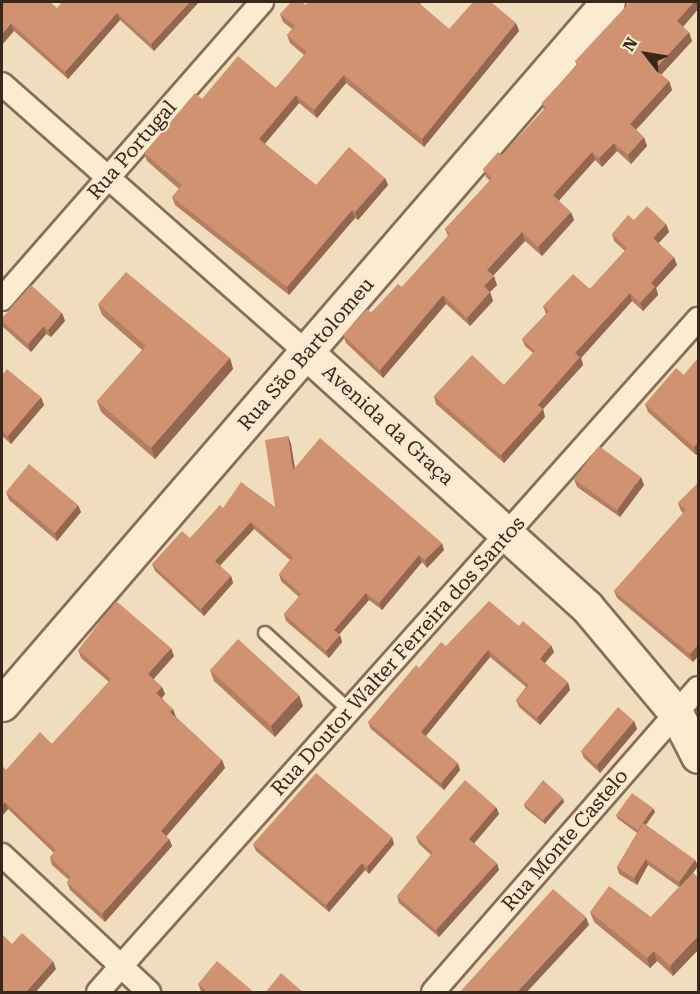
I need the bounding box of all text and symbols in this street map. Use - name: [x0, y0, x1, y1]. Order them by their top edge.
- north arrow: [616, 24, 676, 84]
- text: N: [619, 34, 641, 55]
- street label: Rua Portugal: [83, 96, 181, 204]
- street label: Rua São Bartolomeu: [233, 273, 379, 435]
- street label: Avenida da Graça: [317, 360, 459, 490]
- street label: Rua Doutor Walter Ferreira dos Santos: [266, 511, 530, 801]
- street label: Rua Monte Castelo: [497, 764, 633, 916]

